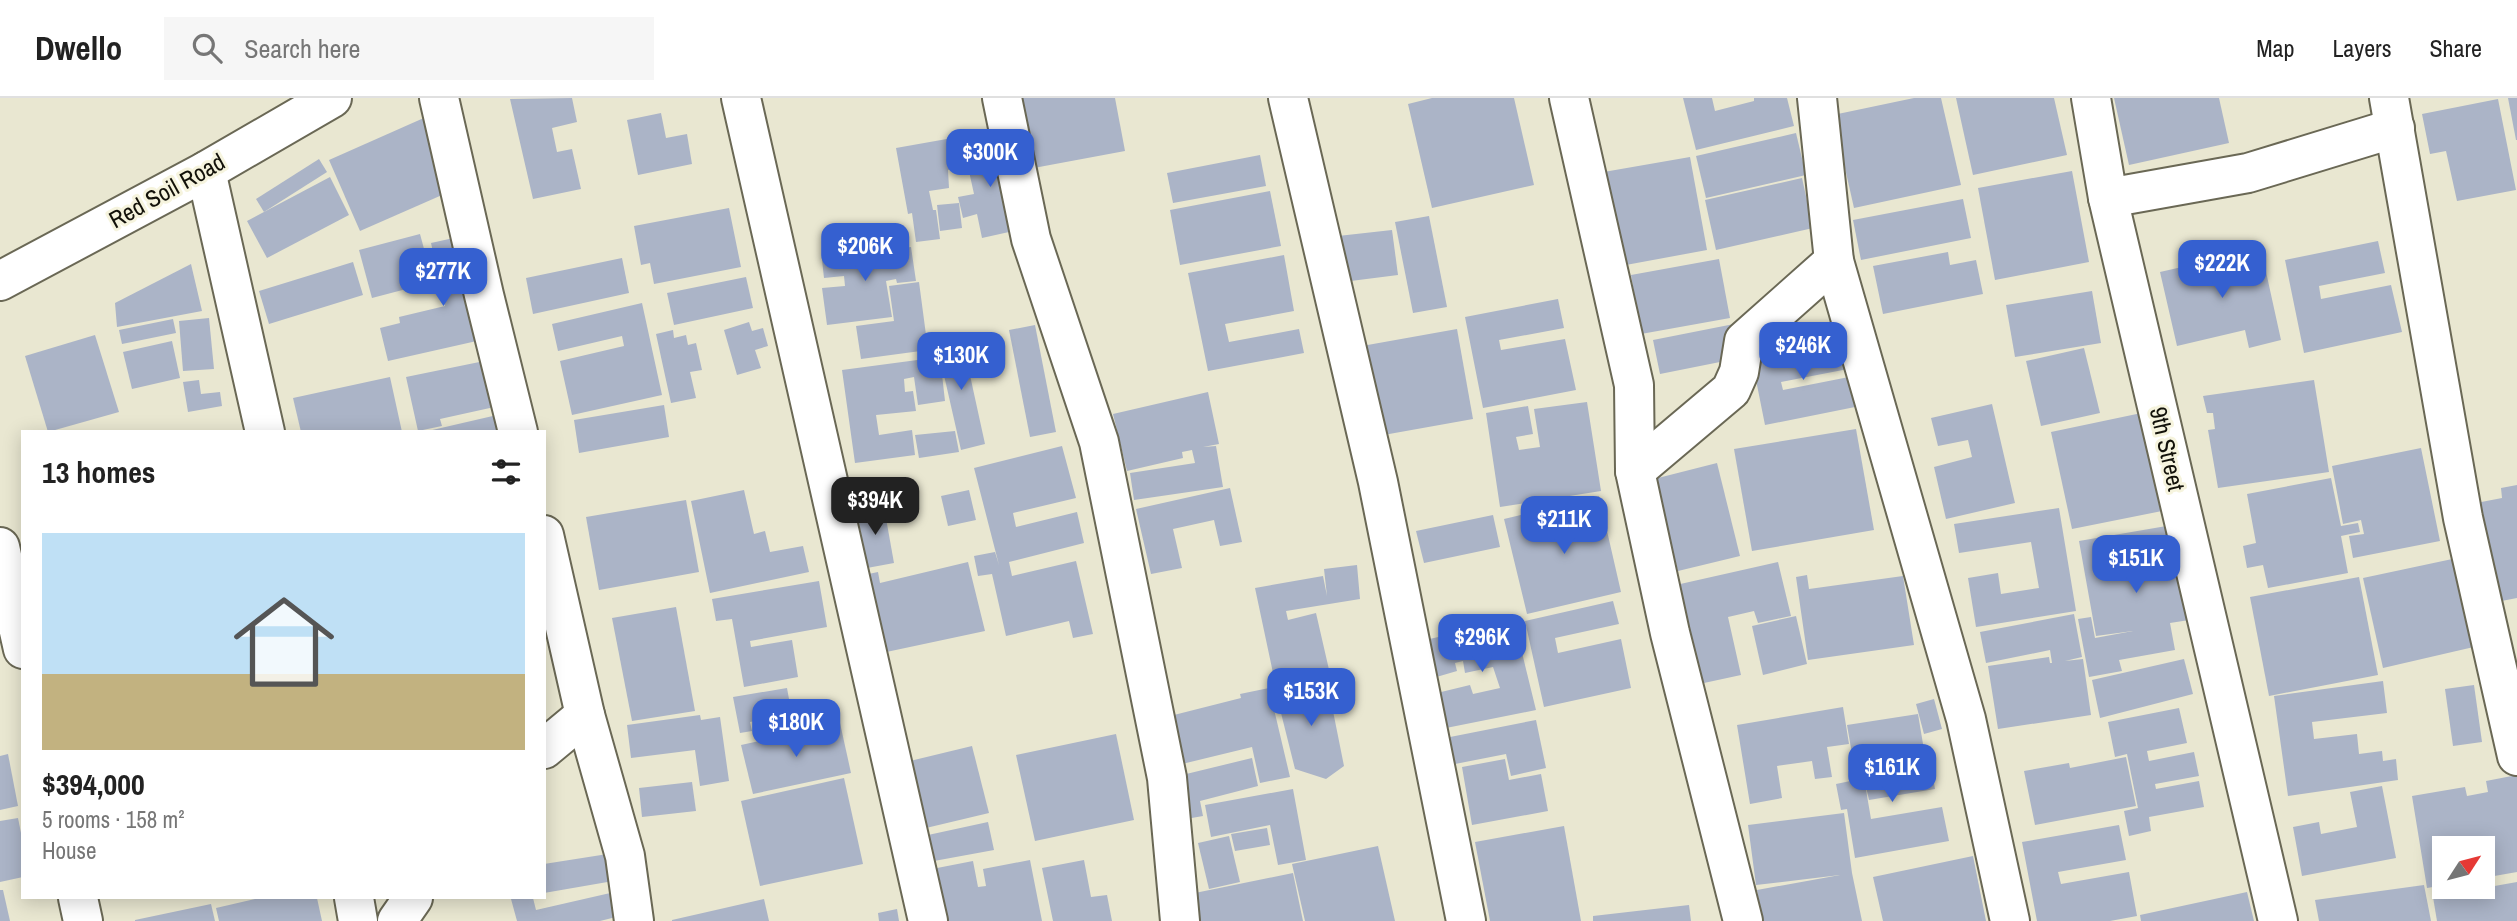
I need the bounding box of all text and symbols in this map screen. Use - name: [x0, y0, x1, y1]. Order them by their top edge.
- search box: [164, 17, 654, 80]
- text: Dwello: [35, 26, 122, 70]
- icon: search: [188, 29, 226, 67]
- text: Search here: [244, 31, 360, 66]
- text: Map: [2256, 32, 2294, 64]
- text: Layers: [2332, 32, 2391, 64]
- text: Share: [2429, 32, 2482, 64]
- pin: $300K: [941, 130, 1039, 189]
- text: $300K: [962, 136, 1018, 167]
- street label: Red Soil Road: [103, 145, 230, 235]
- pin: $206K: [816, 223, 914, 283]
- text: $206K: [837, 230, 893, 261]
- pin: $222K: [2173, 240, 2271, 300]
- text: $222K: [2194, 247, 2250, 278]
- pin: $277K: [394, 248, 492, 308]
- text: $277K: [415, 255, 471, 286]
- pin: $246K: [1754, 322, 1852, 382]
- text: $246K: [1775, 329, 1831, 360]
- pin: $130K: [912, 332, 1010, 392]
- text: $130K: [933, 339, 989, 370]
- street label: 9th Street: [2143, 404, 2193, 494]
- text: 13 homes: [42, 452, 156, 492]
- icon: filters: [487, 453, 525, 491]
- pin: $394K: [826, 478, 924, 537]
- text: $394K: [847, 484, 903, 515]
- pin: $211K: [1515, 496, 1613, 556]
- text: $211K: [1537, 503, 1591, 534]
- pin: $151K: [2087, 536, 2185, 595]
- text: $151K: [2108, 542, 2164, 573]
- icon: home: [221, 579, 347, 705]
- pin: $296K: [1433, 614, 1531, 674]
- text: $296K: [1454, 621, 1510, 652]
- pin: $153K: [1262, 668, 1360, 728]
- text: $153K: [1283, 675, 1339, 706]
- pin: $180K: [747, 700, 845, 759]
- text: $180K: [768, 706, 824, 737]
- pin: $161K: [1843, 744, 1941, 804]
- text: $161K: [1864, 751, 1920, 782]
- text: $394,000: [42, 764, 145, 804]
- text: 5 rooms · 158 m²: [42, 804, 185, 835]
- text: House: [42, 835, 97, 866]
- north arrow: [2432, 836, 2496, 900]
- map controls: [2432, 836, 2495, 899]

